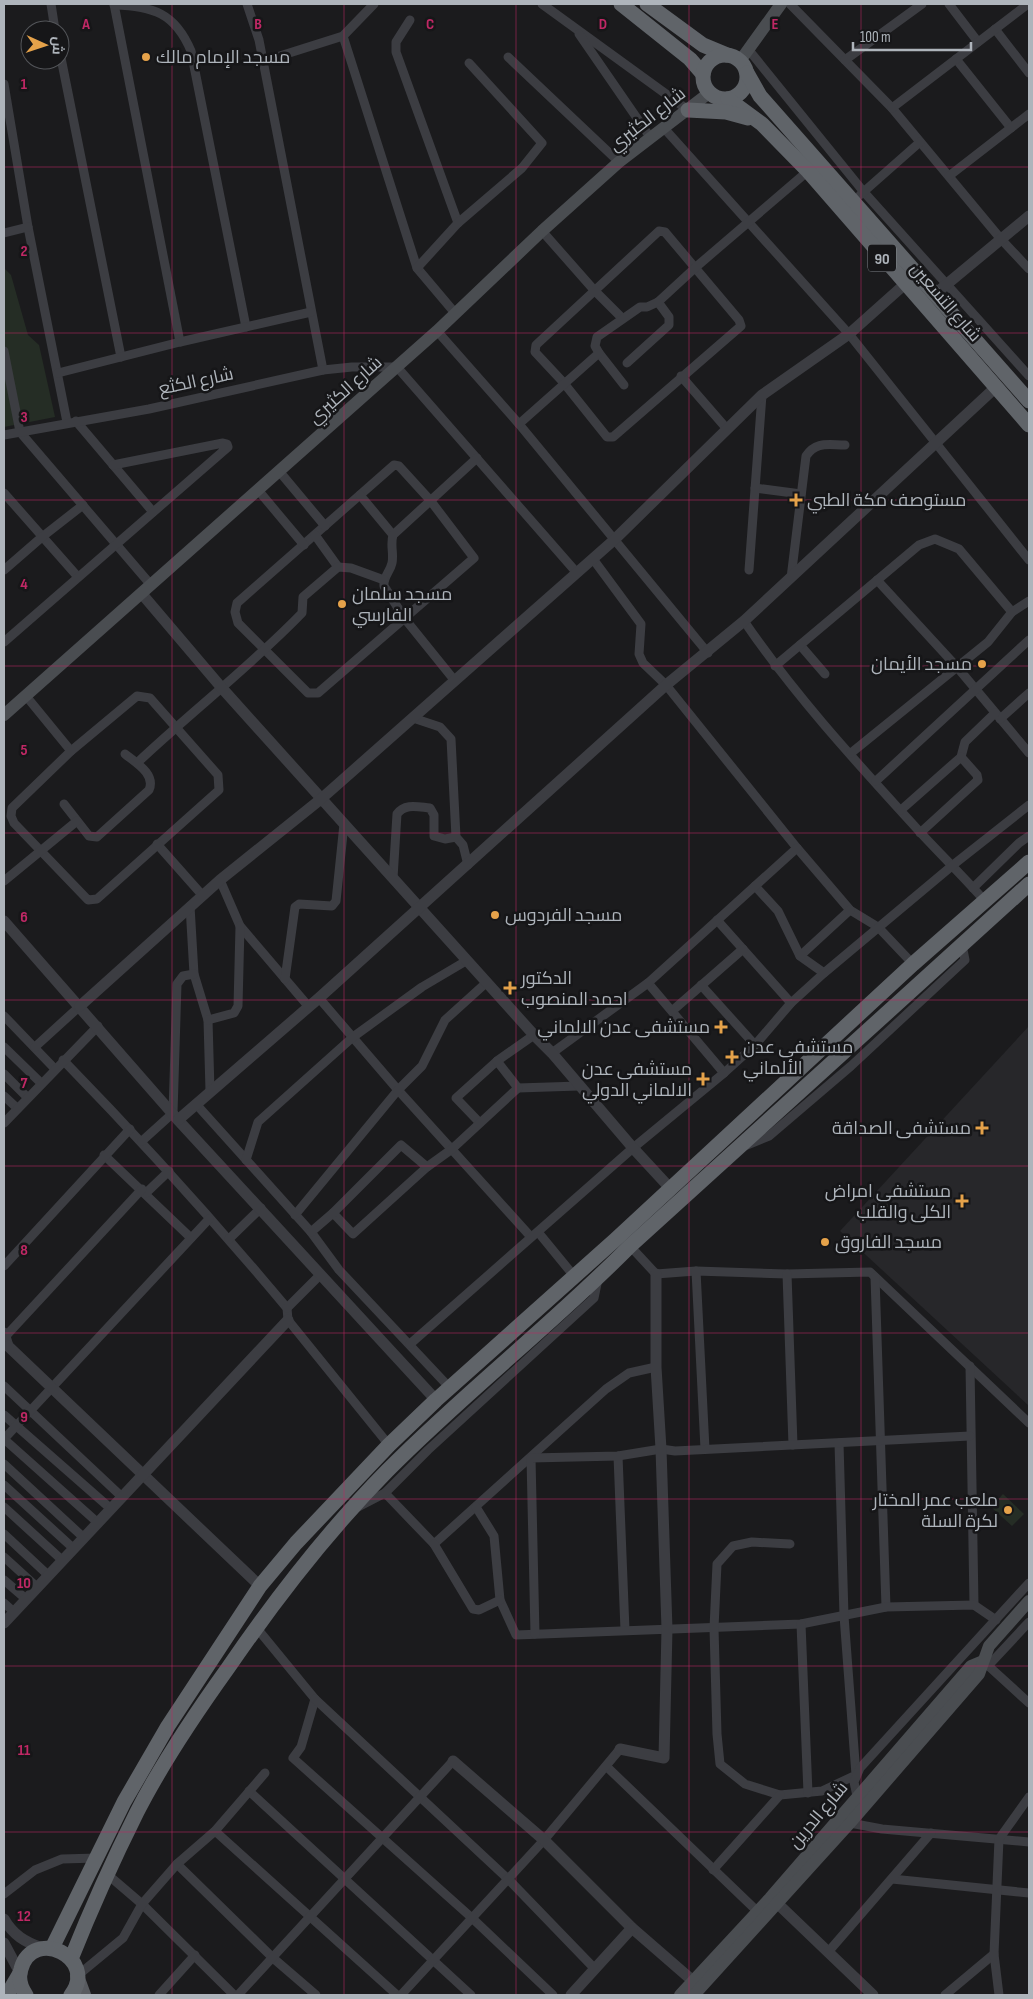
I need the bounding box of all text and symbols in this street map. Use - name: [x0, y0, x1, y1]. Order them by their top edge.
- text: A: [81, 15, 90, 34]
- text: B: [254, 15, 262, 34]
- text: C: [426, 15, 434, 34]
- text: D: [599, 15, 607, 34]
- text: E: [772, 15, 779, 34]
- north arrow: [20, 20, 70, 70]
- scale bar: [853, 20, 970, 52]
- text: 100 m: [860, 28, 891, 47]
- text: ش: [49, 36, 66, 55]
- place label: مسجد الإمام مالك: [156, 47, 290, 69]
- marker: مسجد الإمام مالك: [140, 51, 152, 63]
- text: 1: [21, 75, 28, 94]
- street label: شارع الكثيري: [605, 83, 692, 158]
- text: 2: [20, 242, 28, 261]
- road number: 90: [868, 244, 896, 272]
- street label: شارع التسعين: [905, 259, 986, 347]
- street label: شارع الكثيري: [304, 352, 388, 431]
- street label: شارع الكثع: [157, 363, 236, 401]
- text: 3: [20, 408, 28, 427]
- place label: مستوصف مكة الطبي: [807, 490, 966, 514]
- marker: مستوصف مكة الطبي: [789, 493, 803, 507]
- text: 4: [20, 575, 28, 594]
- place label: مسجد سلمان الفارسي: [352, 584, 452, 628]
- marker: مسجد سلمان الفارسي: [336, 598, 348, 610]
- place label: مسجد الأيمان: [871, 654, 972, 675]
- marker: مسجد الأيمان: [976, 658, 988, 670]
- text: 5: [20, 741, 28, 760]
- place label: مسجد الفردوس: [505, 905, 622, 926]
- text: 6: [20, 908, 28, 927]
- marker: مسجد الفردوس: [489, 909, 501, 921]
- place label: الدكتور احمد المنصوب: [520, 968, 628, 1010]
- marker: الدكتور احمد المنصوب: [503, 981, 517, 995]
- place label: مستشفى عدن الالماني: [537, 1017, 710, 1041]
- marker: مستشفى عدن الالماني: [714, 1020, 728, 1034]
- place label: مستشفى عدن الألماني: [743, 1037, 853, 1082]
- marker: مستشفى عدن الألماني: [725, 1050, 739, 1064]
- place label: مستشفى عدن الالماني الدولي: [582, 1059, 692, 1104]
- marker: مستشفى عدن الالماني الدولي: [696, 1072, 710, 1086]
- text: 7: [21, 1074, 28, 1093]
- place label: مستشفى الصداقة: [832, 1118, 971, 1139]
- marker: مستشفى الصداقة: [975, 1121, 989, 1135]
- place label: مستشفى امراض الكلى والقلب: [825, 1181, 951, 1223]
- marker: مستشفى امراض الكلى والقلب: [955, 1194, 969, 1208]
- place label: مسجد الفاروق: [835, 1232, 942, 1254]
- marker: مسجد الفاروق: [819, 1236, 831, 1248]
- text: 8: [20, 1241, 28, 1260]
- text: 9: [20, 1408, 28, 1427]
- place label: ملعب عمر المختار لكرة السلة: [872, 1490, 998, 1532]
- marker: ملعب عمر المختار لكرة السلة: [1002, 1504, 1014, 1516]
- text: 10: [17, 1574, 31, 1593]
- text: 11: [18, 1741, 31, 1760]
- street label: شارع الدرين: [784, 1778, 853, 1854]
- text: 12: [17, 1907, 31, 1926]

